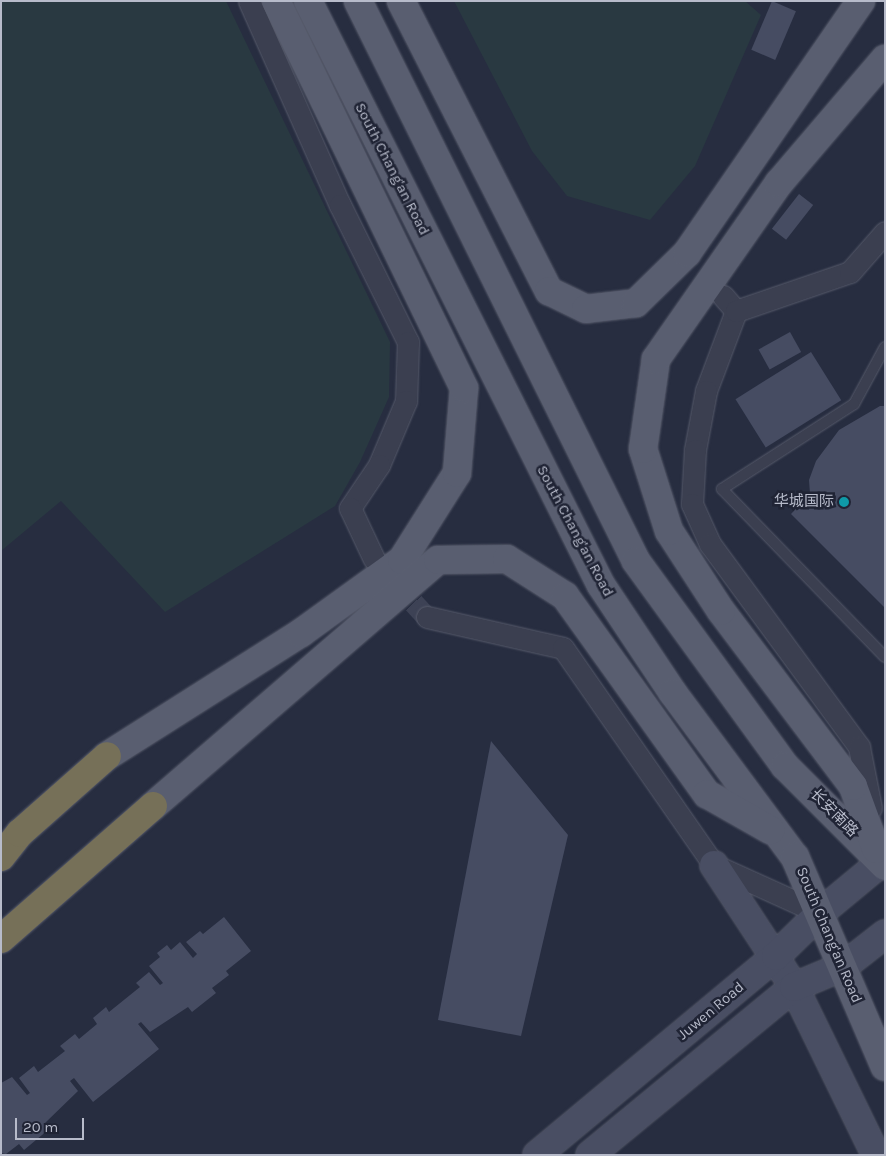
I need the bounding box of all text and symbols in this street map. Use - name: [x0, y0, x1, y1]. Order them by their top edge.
- street label: South Chang'an Road: [351, 100, 433, 238]
- street label: South Chang'an Road: [533, 462, 617, 600]
- place label: 华城国际: [774, 493, 834, 511]
- marker: 华城国际: [838, 496, 850, 508]
- street label: 长安南路: [806, 785, 862, 841]
- street label: South Chang'an Road: [792, 864, 866, 1006]
- street label: Juwen Road: [674, 978, 748, 1044]
- scale bar: [18, 1108, 86, 1140]
- text: 20 m: [23, 1118, 58, 1136]

